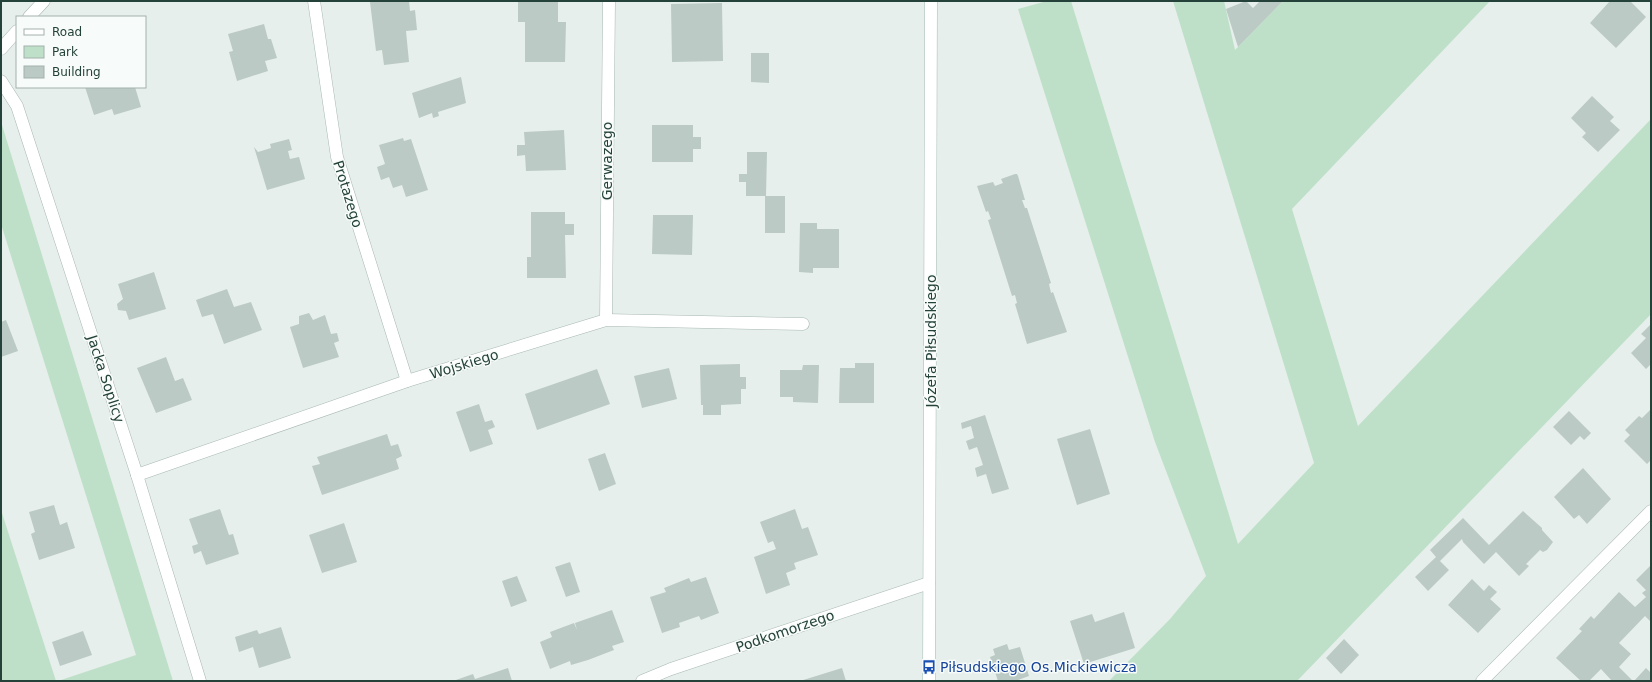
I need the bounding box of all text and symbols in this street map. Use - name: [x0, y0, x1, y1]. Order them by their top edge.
- legend: [16, 16, 146, 88]
- text: Road: [52, 25, 82, 39]
- text: Park: [52, 45, 78, 59]
- text: Building: [52, 65, 101, 79]
- street label: Gerwazego: [599, 122, 615, 200]
- street label: Protazego: [330, 158, 366, 230]
- street label: Józefa Piłsudskiego: [923, 274, 939, 409]
- street label: Jacka Soplicy: [84, 332, 128, 425]
- street label: Wojskiego: [428, 346, 500, 382]
- street label: Podkomorzego: [734, 607, 836, 655]
- bus stop icon: Piłsudskiego Os.Mickiewicza: [921, 659, 937, 675]
- place label: Piłsudskiego Os.Mickiewicza: [940, 659, 1137, 675]

